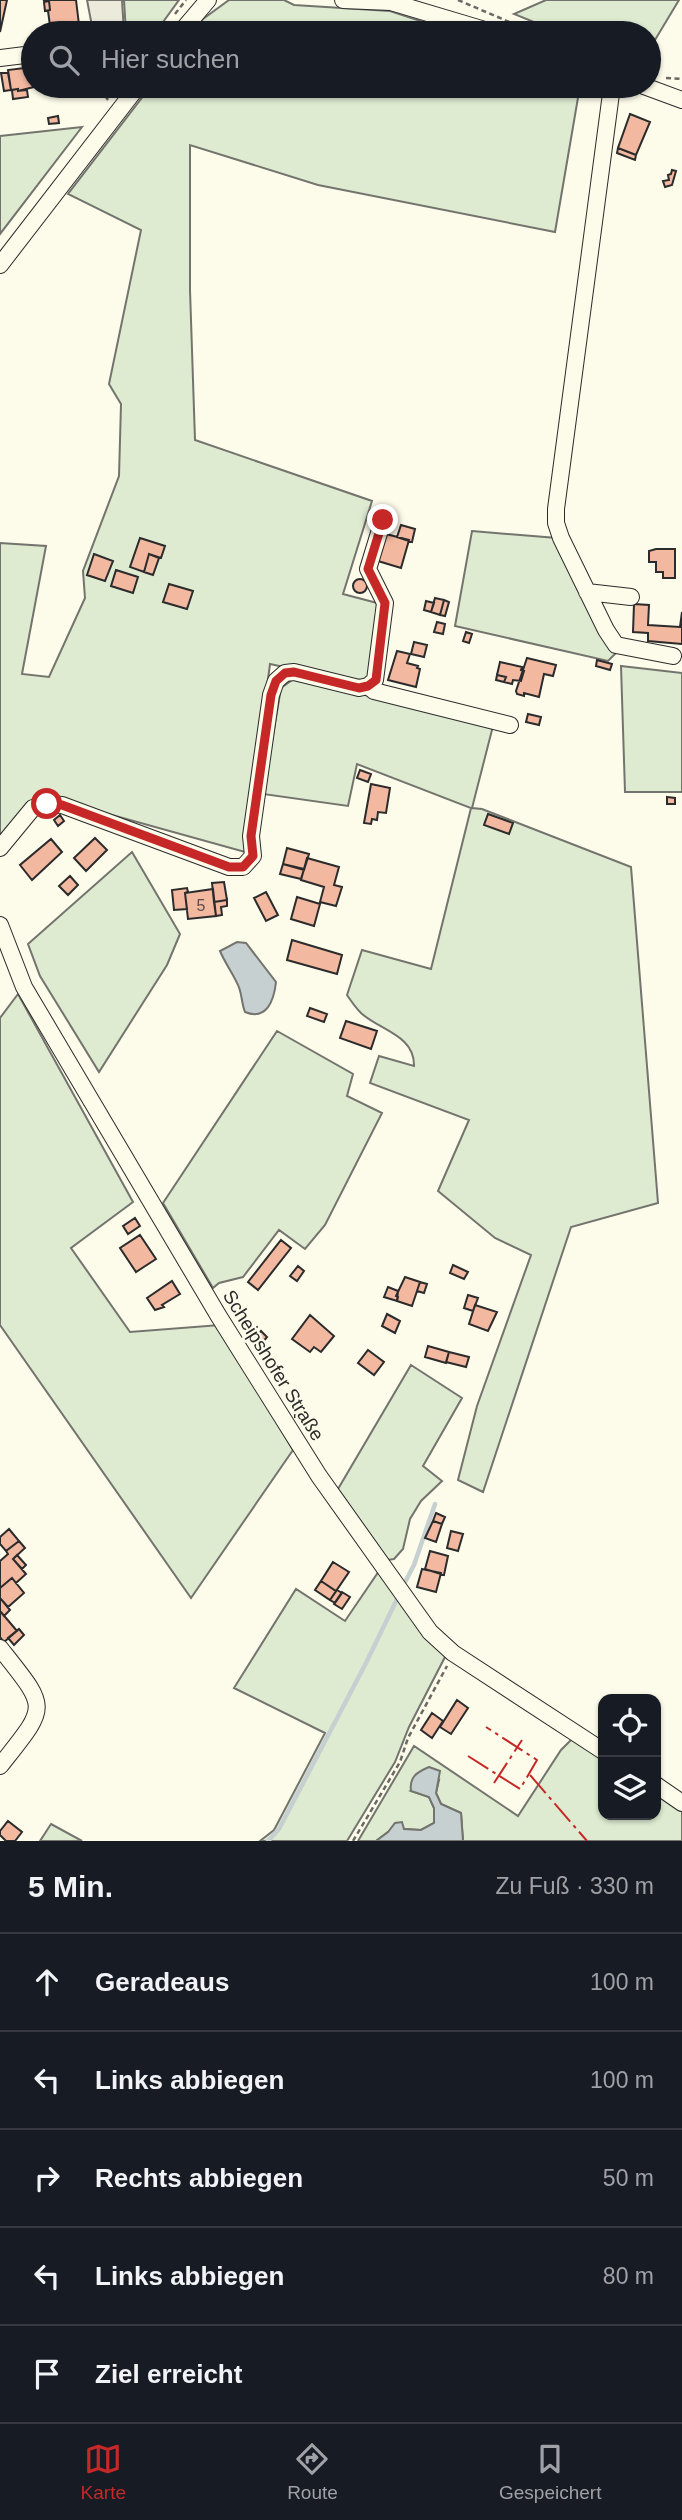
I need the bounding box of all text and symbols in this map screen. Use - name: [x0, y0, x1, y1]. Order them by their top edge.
- search box: [21, 21, 661, 98]
- icon: search: [45, 41, 83, 79]
- text: Hier suchen: [101, 44, 240, 74]
- route end: [367, 504, 398, 535]
- route start: [31, 788, 62, 819]
- house number: 5: [197, 897, 206, 914]
- street label: Scheipshofer Straße: [219, 1286, 328, 1444]
- map controls: [598, 1694, 661, 1820]
- button: locate: [598, 1694, 661, 1757]
- button: layers: [598, 1757, 661, 1820]
- text: 5 Min.: [28, 1870, 113, 1903]
- text: Zu Fuß · 330 m: [496, 1873, 654, 1899]
- icon: ahead: [28, 1963, 66, 2001]
- text: Geradeaus: [95, 1967, 229, 1997]
- text: 100 m: [590, 1969, 654, 1995]
- icon: left: [28, 2061, 66, 2099]
- text: Links abbiegen: [95, 2065, 284, 2095]
- text: 100 m: [590, 2067, 654, 2093]
- icon: right: [28, 2159, 66, 2197]
- text: Rechts abbiegen: [95, 2163, 303, 2193]
- text: 50 m: [603, 2165, 654, 2191]
- icon: left: [28, 2257, 66, 2295]
- text: Links abbiegen: [95, 2261, 284, 2291]
- text: 80 m: [603, 2263, 654, 2289]
- icon: arrive: [28, 2355, 66, 2393]
- text: Ziel erreicht: [95, 2359, 242, 2389]
- tab: Karte: [81, 2440, 126, 2504]
- tab: Route: [287, 2440, 338, 2504]
- tab: Gespeichert: [499, 2440, 601, 2504]

